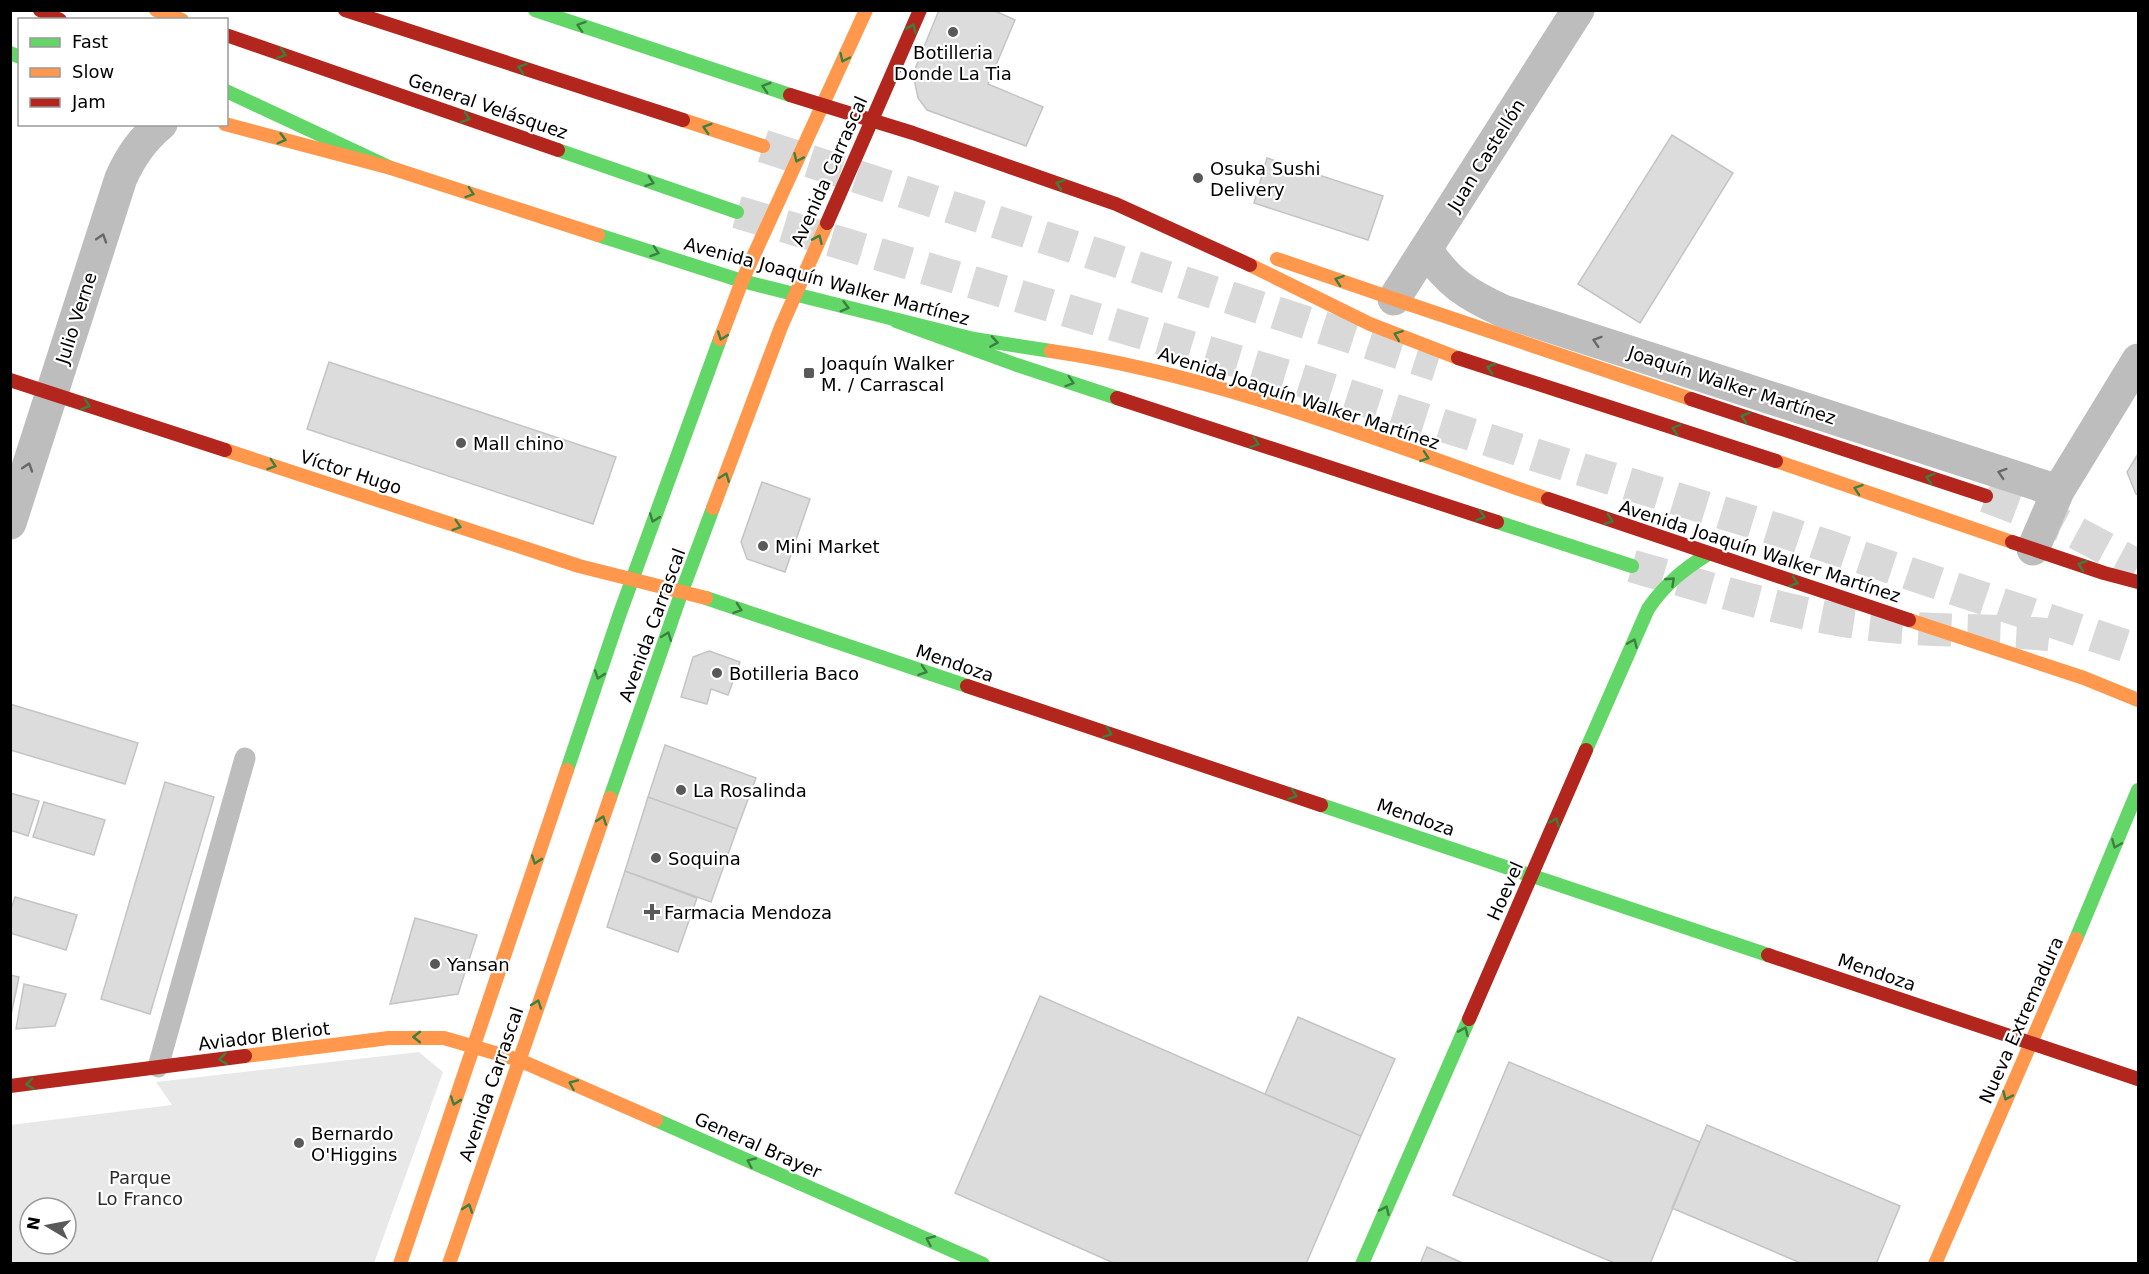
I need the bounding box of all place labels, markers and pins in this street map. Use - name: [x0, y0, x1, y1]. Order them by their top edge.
- marker: Botilleria Donde La Tia: [946, 25, 960, 39]
- place label: Botilleria Donde La Tia: [894, 42, 1012, 84]
- place label: Osuka Sushi Delivery: [1210, 158, 1320, 200]
- marker: Osuka Sushi Delivery: [1191, 171, 1205, 185]
- place label: Joaquín Walker M. / Carrascal: [820, 353, 955, 395]
- marker: Joaquín Walker M. / Carrascal: [802, 366, 816, 380]
- place label: Mall chino: [473, 433, 564, 454]
- marker: Mall chino: [454, 436, 468, 450]
- place label: Mini Market: [775, 536, 880, 557]
- marker: Mini Market: [756, 539, 770, 553]
- place label: Botilleria Baco: [729, 663, 859, 684]
- marker: Botilleria Baco: [710, 666, 724, 680]
- place label: La Rosalinda: [693, 780, 807, 801]
- marker: La Rosalinda: [674, 783, 688, 797]
- place label: Soquina: [668, 848, 741, 869]
- marker: Soquina: [649, 851, 663, 865]
- place label: Farmacia Mendoza: [664, 902, 832, 923]
- marker: Farmacia Mendoza: [645, 905, 659, 919]
- place label: Yansan: [446, 954, 510, 975]
- marker: Yansan: [428, 957, 442, 971]
- place label: Bernardo O'Higgins: [311, 1123, 397, 1165]
- marker: Bernardo O'Higgins: [292, 1136, 306, 1150]

